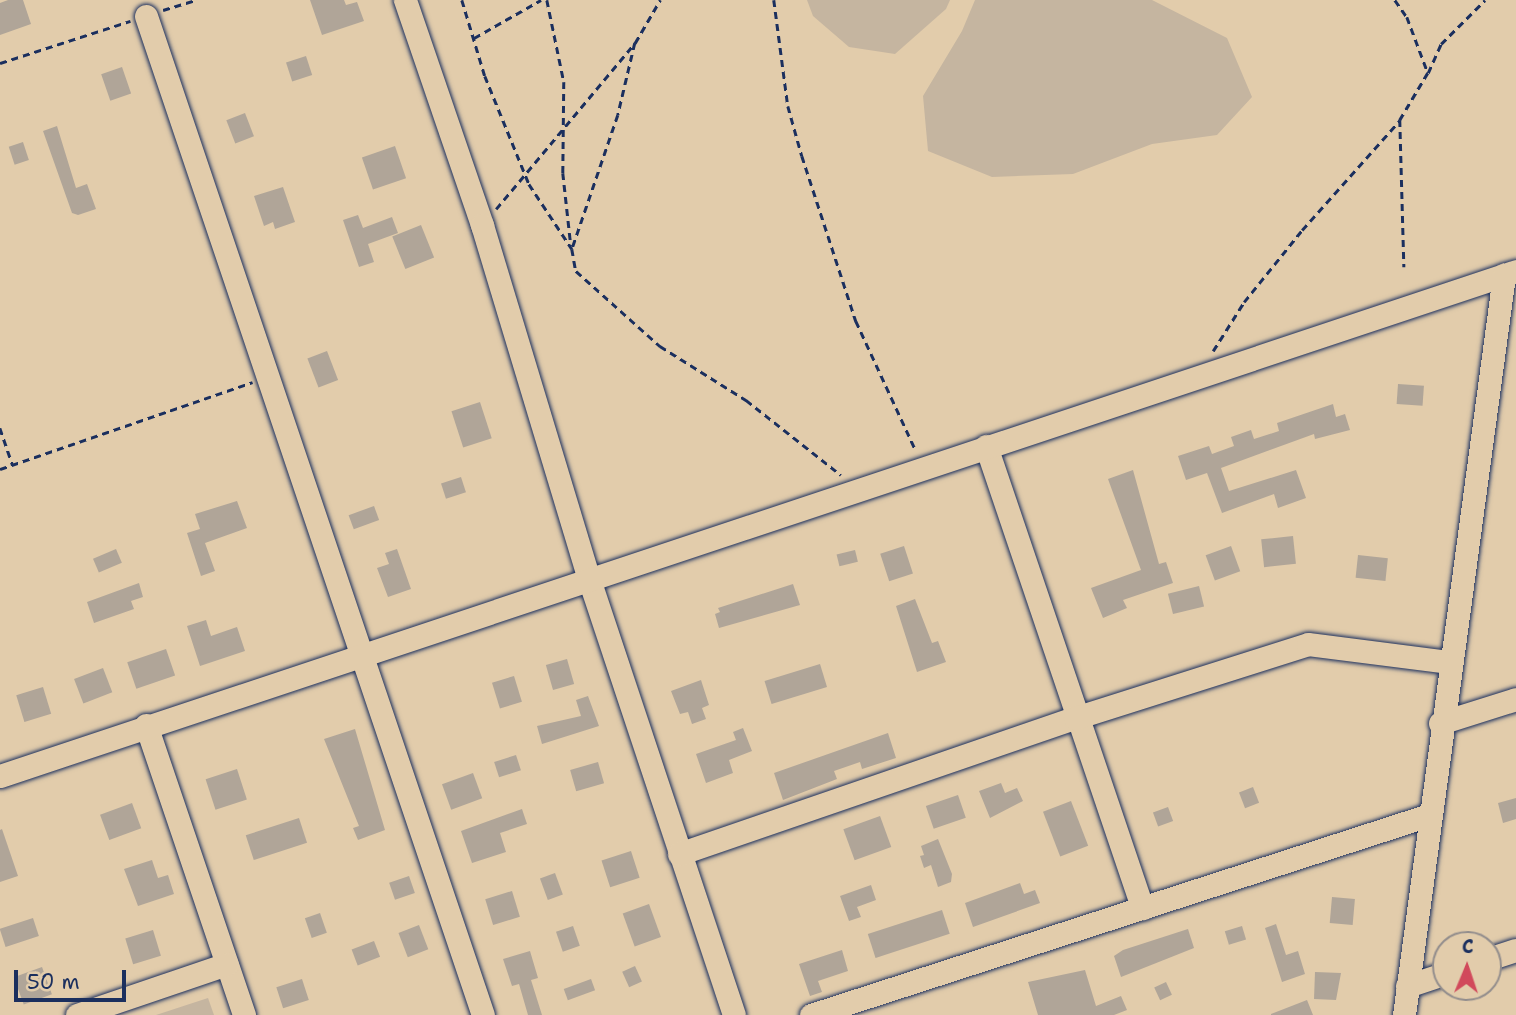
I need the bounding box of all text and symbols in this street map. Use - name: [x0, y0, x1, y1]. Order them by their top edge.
- north arrow: [1432, 931, 1502, 1001]
- text: С: [1461, 934, 1474, 959]
- scale bar: [18, 956, 130, 1000]
- text: 50 m: [27, 968, 80, 996]

